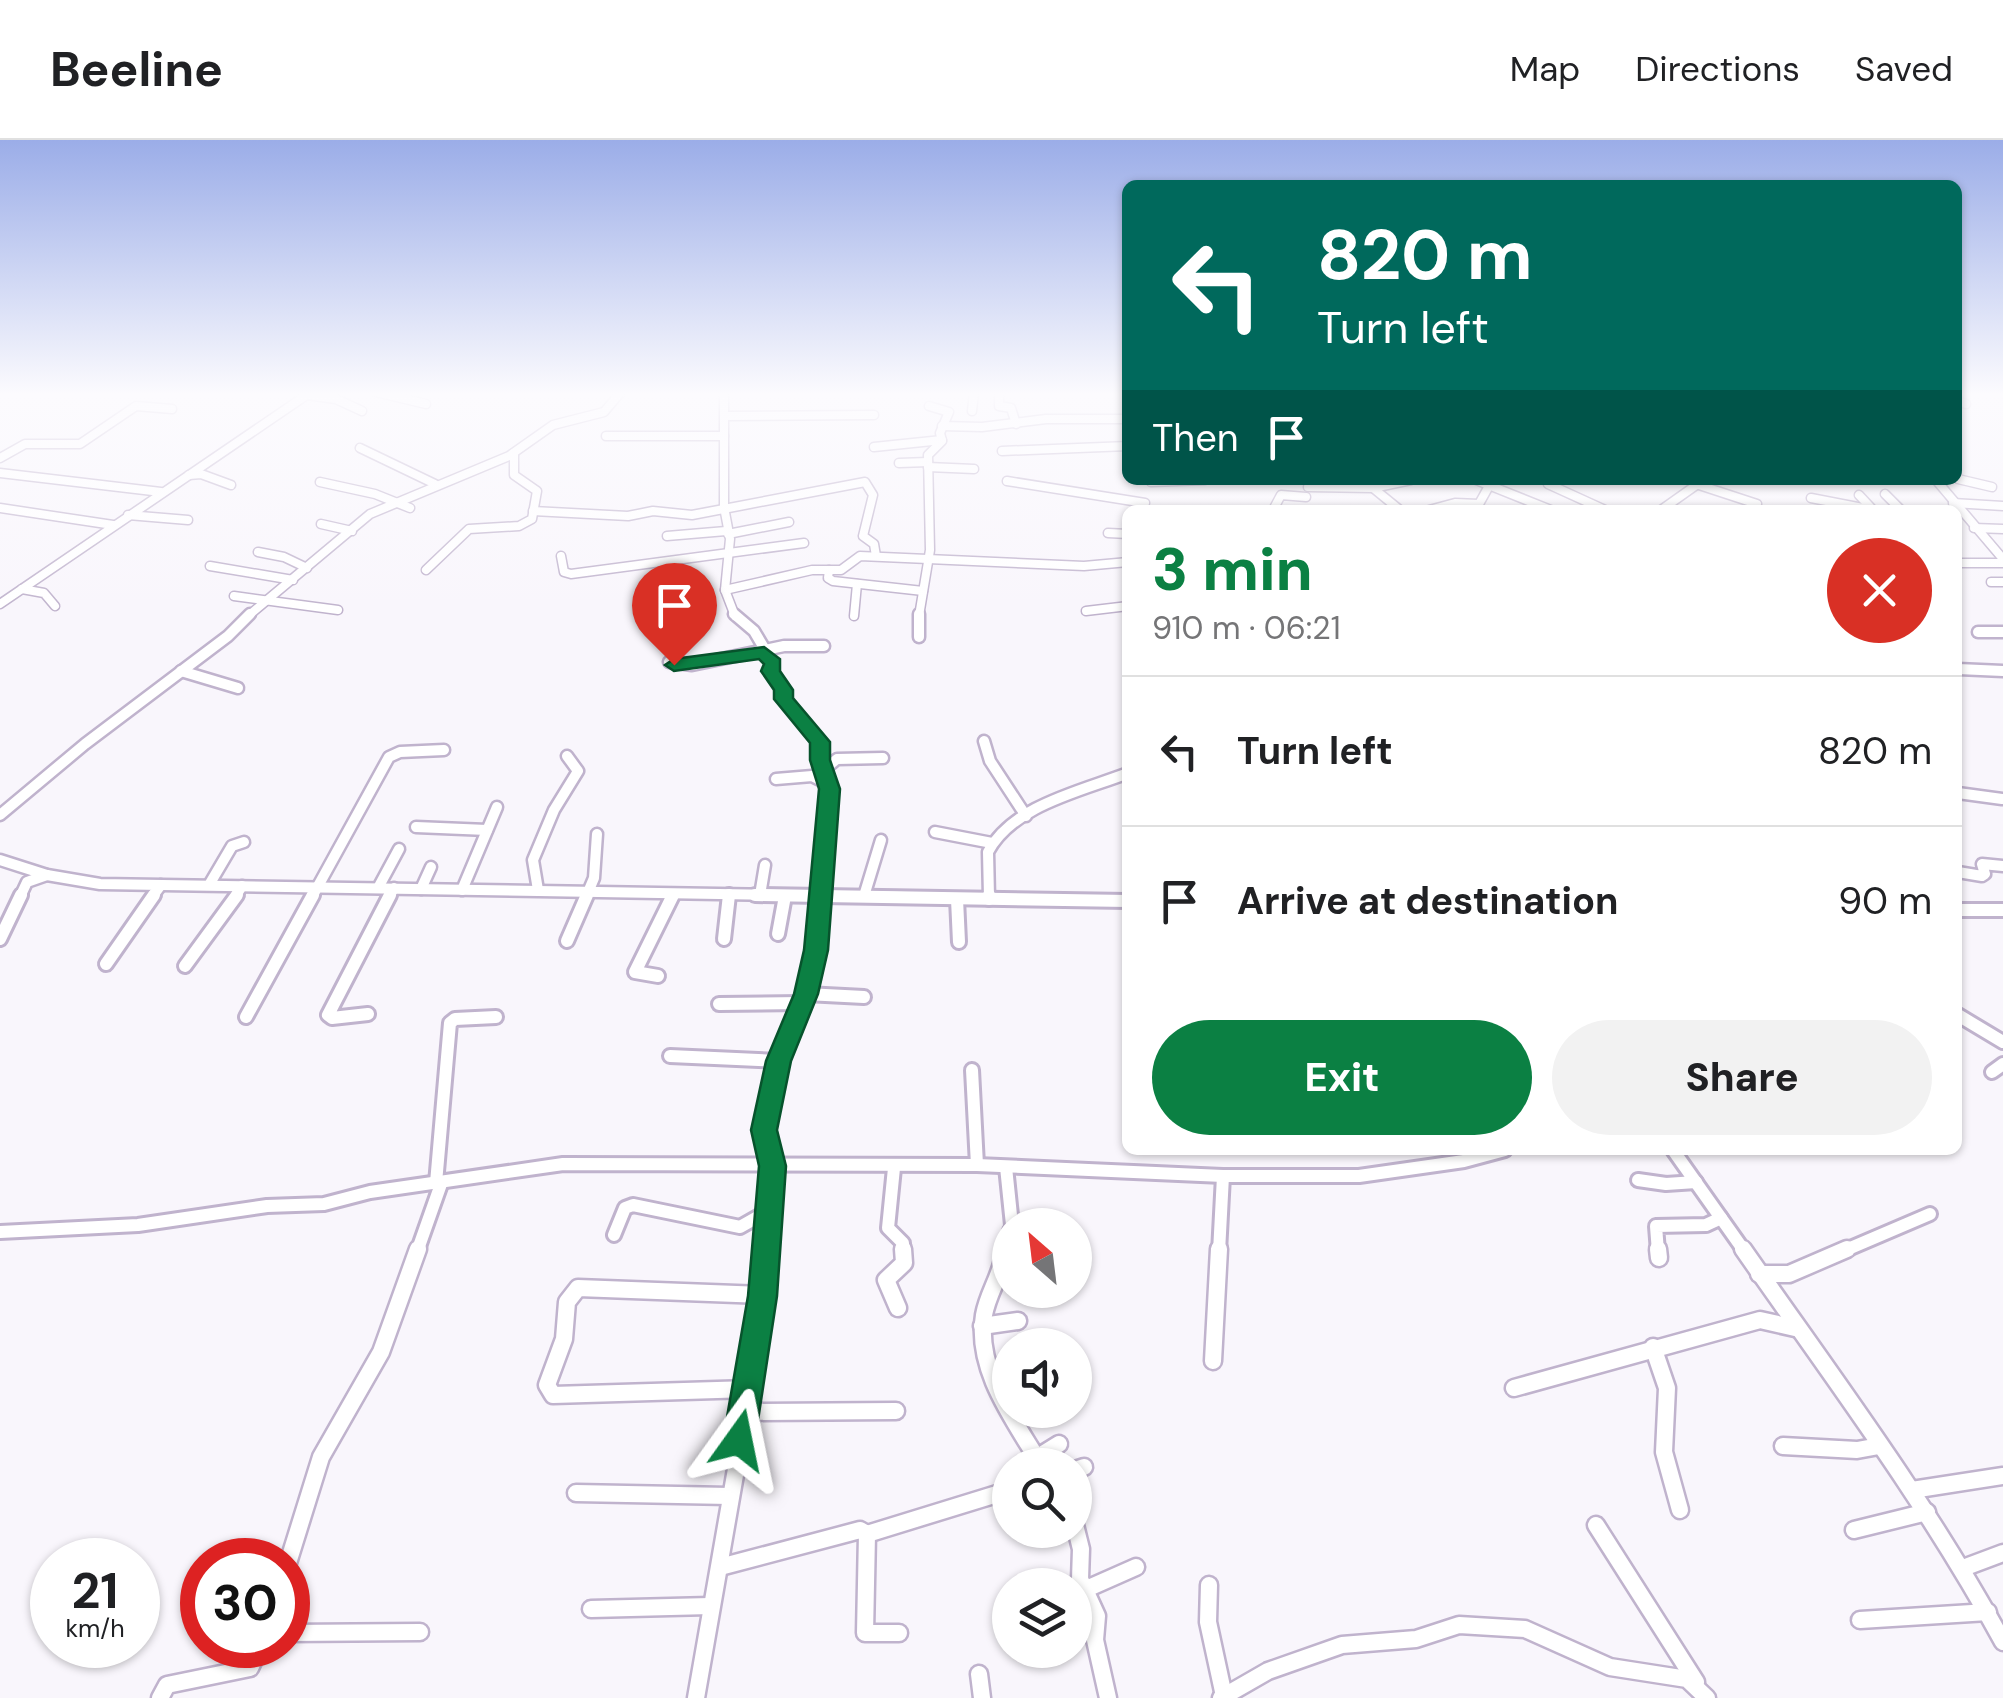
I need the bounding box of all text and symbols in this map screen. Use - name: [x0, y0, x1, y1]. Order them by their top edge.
- text: Beeline: [50, 38, 223, 101]
- text: Map: [1510, 46, 1580, 92]
- text: Directions: [1635, 46, 1800, 92]
- text: Saved: [1855, 46, 1953, 92]
- text: 820 m: [1317, 210, 1533, 301]
- icon: left: [1152, 220, 1282, 350]
- text: Turn left: [1317, 298, 1489, 357]
- icon: arrive: [1259, 410, 1314, 465]
- text: Then: [1152, 413, 1239, 463]
- text: 3 min: [1152, 530, 1313, 609]
- button: close: [1827, 538, 1932, 643]
- pin: [632, 563, 717, 666]
- icon: arrive: [647, 578, 702, 633]
- text: 910 m · 06:21: [1152, 607, 1341, 649]
- icon: left: [1152, 724, 1207, 779]
- text: Turn left: [1237, 726, 1393, 776]
- text: 820 m: [1818, 726, 1932, 776]
- icon: arrive: [1152, 874, 1207, 929]
- text: Arrive at destination: [1237, 876, 1619, 926]
- text: 90 m: [1838, 876, 1932, 926]
- button: Exit: [1152, 1020, 1532, 1135]
- button: Share: [1552, 1020, 1932, 1135]
- north arrow: [992, 1208, 1092, 1308]
- map controls: [992, 1208, 1092, 1668]
- button: sound: [992, 1328, 1092, 1428]
- position arrow: [687, 1388, 791, 1492]
- button: search: [992, 1448, 1092, 1548]
- speed limit sign: 30: [180, 1538, 310, 1668]
- text: 21: [71, 1558, 119, 1624]
- button: layers: [992, 1568, 1092, 1668]
- text: km/h: [65, 1612, 125, 1645]

